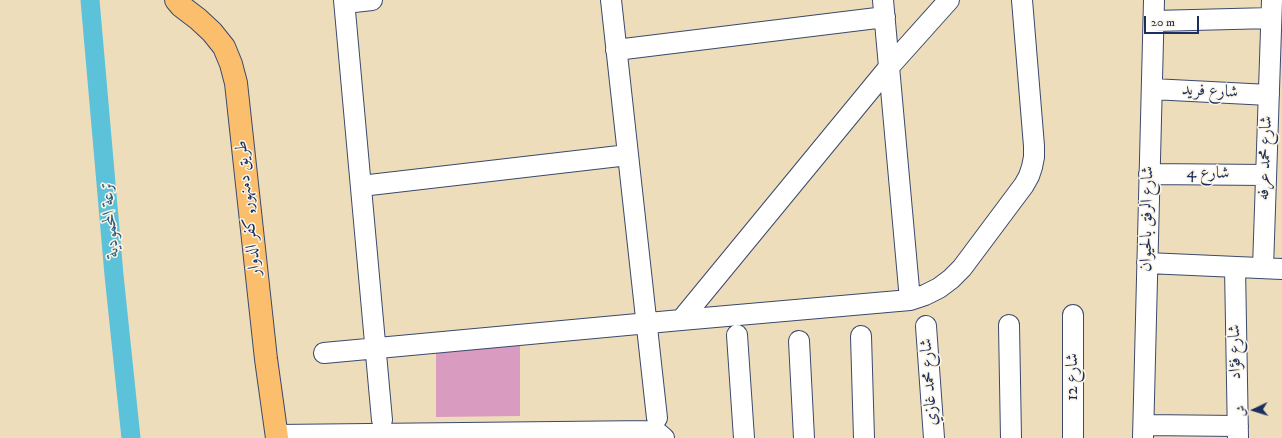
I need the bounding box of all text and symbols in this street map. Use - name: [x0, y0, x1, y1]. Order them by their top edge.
- scale bar: [1146, 8, 1201, 34]
- text: 20 m: [1151, 15, 1175, 30]
- street label: شارع فريد: [1181, 80, 1239, 104]
- street label: شارع محمد عرفه: [1254, 115, 1278, 201]
- street label: طريق دمنهور, كفر الدوار: [232, 139, 266, 277]
- street label: شارع 4: [1186, 163, 1230, 185]
- street label: شارع الرفق بالحيوان: [1137, 166, 1159, 272]
- water label: ترعة المحمودية: [97, 180, 125, 258]
- street label: شارع فؤاد: [1225, 324, 1247, 380]
- street label: شارع محمد غازي: [917, 338, 943, 426]
- street label: شارع 12: [1063, 353, 1083, 401]
- north arrow: [1234, 390, 1274, 430]
- text: ش: [1235, 405, 1249, 417]

